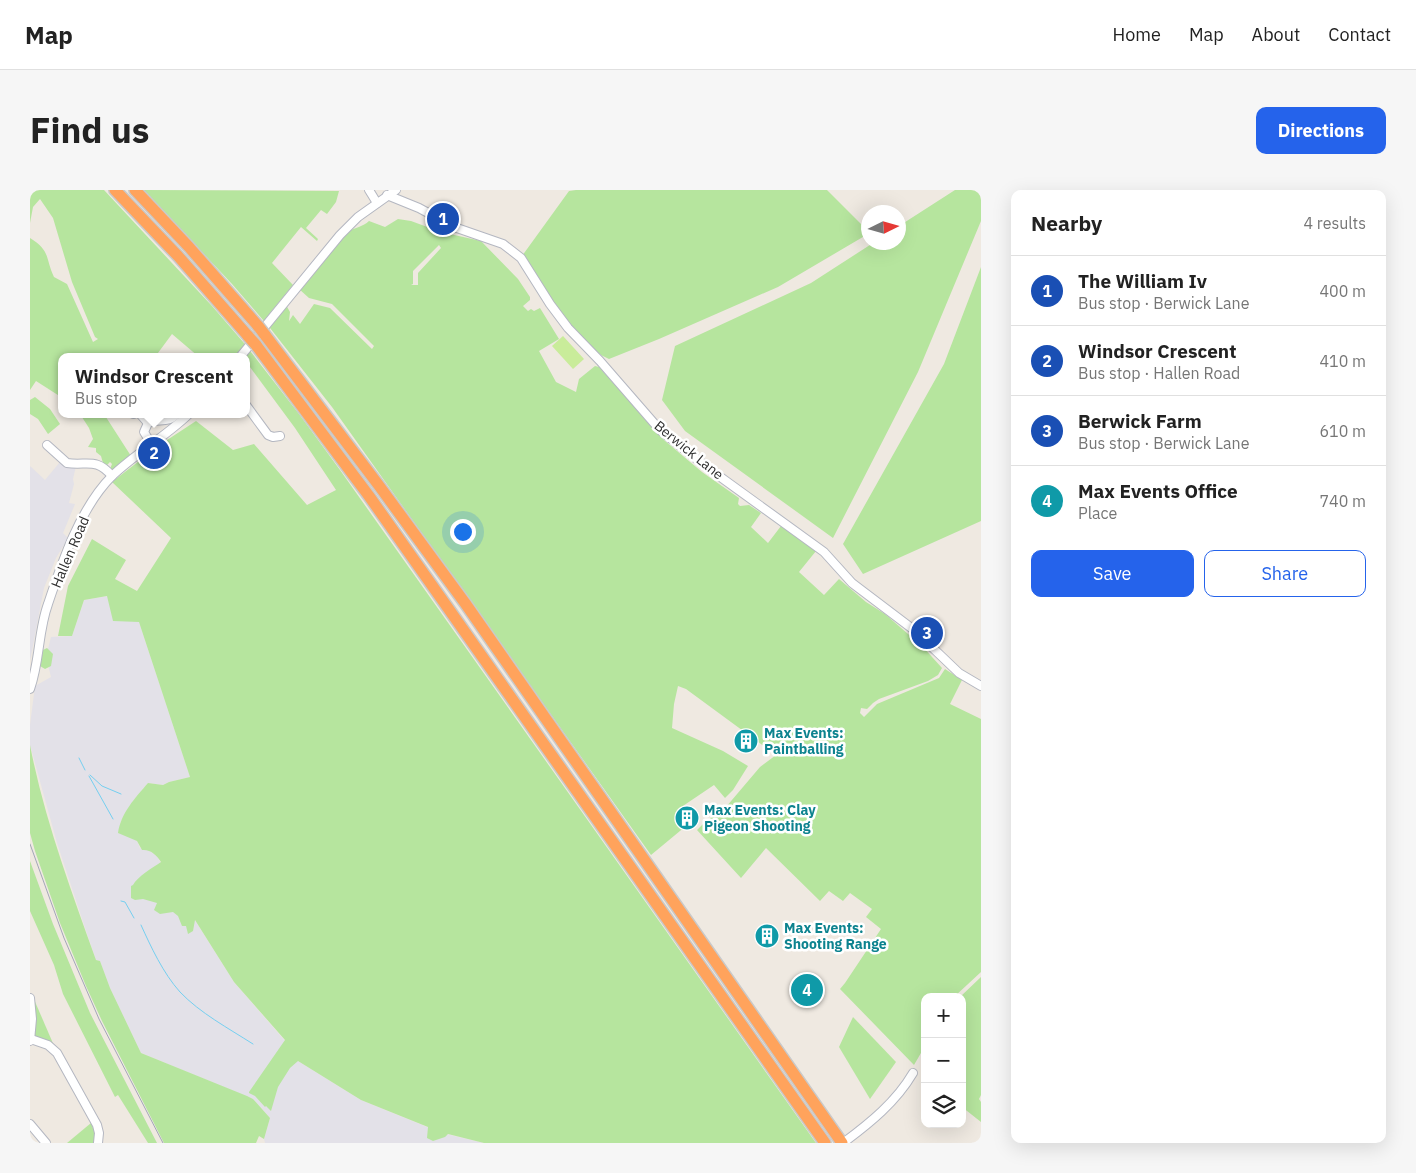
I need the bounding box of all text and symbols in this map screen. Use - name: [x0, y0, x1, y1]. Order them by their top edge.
- text: Map: [25, 19, 73, 51]
- text: Home: [1113, 23, 1161, 46]
- text: Map: [1189, 23, 1224, 46]
- text: About: [1252, 23, 1300, 46]
- text: Contact: [1328, 23, 1391, 46]
- text: Find us: [30, 107, 149, 153]
- button: Directions: [1256, 107, 1386, 154]
- pin: 1: [427, 200, 459, 238]
- north arrow: [861, 205, 906, 250]
- text: Nearby: [1031, 209, 1102, 237]
- text: 4 results: [1303, 213, 1366, 233]
- text: The William Iv: [1078, 269, 1207, 293]
- text: 1: [1042, 281, 1052, 301]
- text: 400 m: [1319, 281, 1366, 301]
- text: Bus stop · Berwick Lane: [1078, 293, 1250, 313]
- text: Windsor Crescent: [1078, 339, 1236, 363]
- text: 2: [1042, 351, 1052, 371]
- text: 410 m: [1319, 351, 1366, 371]
- popup: [58, 353, 250, 418]
- text: Bus stop · Hallen Road: [1078, 363, 1240, 383]
- text: Windsor Crescent: [75, 364, 233, 388]
- text: Bus stop: [75, 388, 137, 408]
- text: Berwick Farm: [1078, 409, 1202, 433]
- street label: Berwick Lane: [651, 417, 728, 484]
- text: 3: [1042, 421, 1052, 441]
- text: 610 m: [1319, 421, 1366, 441]
- text: Bus stop · Berwick Lane: [1078, 433, 1250, 453]
- pin: 2: [138, 434, 170, 472]
- text: Max Events Office: [1078, 479, 1238, 503]
- text: 4: [1042, 491, 1052, 511]
- text: 740 m: [1319, 491, 1366, 511]
- text: Place: [1078, 503, 1117, 523]
- street label: Hallen Road: [47, 513, 93, 591]
- your location: [450, 519, 476, 545]
- button: Save: [1031, 550, 1194, 597]
- button: Share: [1204, 550, 1366, 597]
- pin: 3: [911, 614, 943, 652]
- place label: Max Events: Paintballing: [764, 724, 844, 758]
- building icon: Max Events: Paintballing: [733, 728, 759, 754]
- place label: Max Events: Clay Pigeon Shooting: [704, 801, 816, 835]
- building icon: Max Events: Clay Pigeon Shooting: [674, 805, 700, 831]
- place label: Max Events: Shooting Range: [784, 919, 887, 953]
- building icon: Max Events: Shooting Range: [754, 923, 780, 949]
- pin: 4: [791, 971, 823, 1009]
- map controls: [921, 993, 966, 1128]
- button: +: [921, 993, 966, 1038]
- button: −: [921, 1038, 966, 1083]
- button: layers: [921, 1083, 966, 1128]

